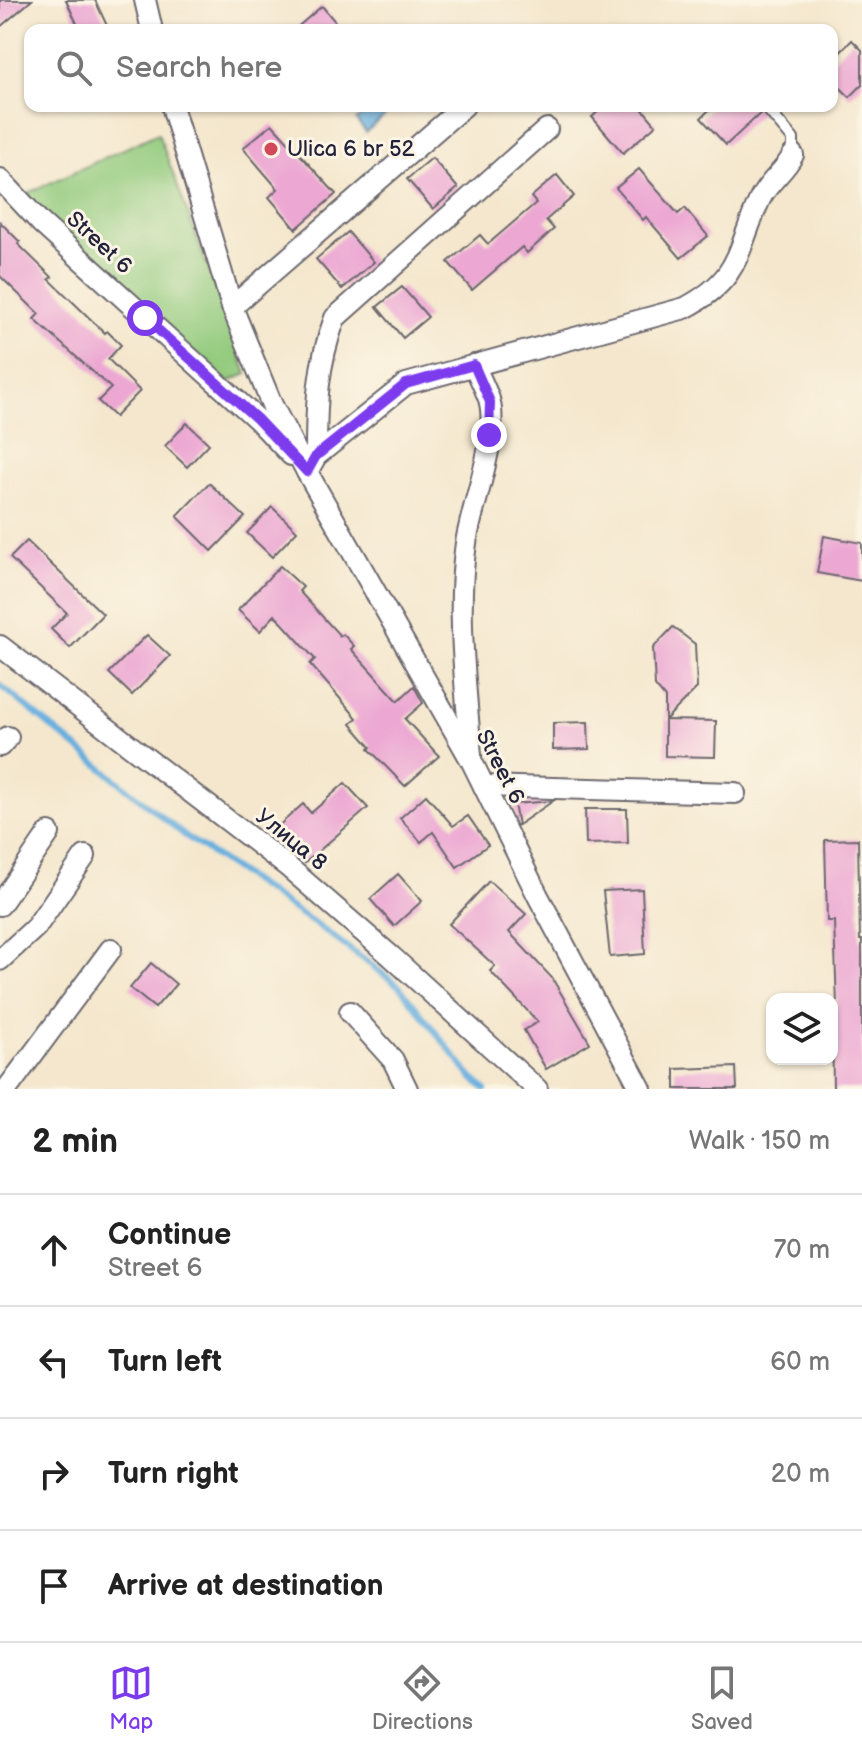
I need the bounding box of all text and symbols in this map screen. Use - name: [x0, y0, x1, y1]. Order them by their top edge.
- search box: [24, 24, 838, 112]
- icon: search: [52, 46, 96, 90]
- text: Search here: [116, 50, 282, 86]
- place label: Ulica 6 br 52: [287, 136, 415, 163]
- marker: Ulica 6 br 52: [262, 140, 280, 158]
- street label: Street 6: [61, 206, 137, 280]
- route start: [127, 300, 163, 336]
- route end: [471, 417, 507, 453]
- street label: Street 6: [470, 725, 530, 809]
- street label: Улица 8: [250, 803, 332, 877]
- map controls: [766, 993, 838, 1065]
- button: layers: [766, 993, 838, 1065]
- text: 2 min: [32, 1121, 118, 1162]
- text: Walk · 150 m: [689, 1126, 830, 1157]
- text: Continue: [108, 1217, 231, 1253]
- icon: ahead: [32, 1228, 76, 1272]
- text: 70 m: [773, 1235, 830, 1266]
- text: Street 6: [108, 1253, 202, 1284]
- icon: left: [32, 1340, 76, 1384]
- text: Turn left: [108, 1344, 222, 1380]
- text: 60 m: [770, 1347, 830, 1378]
- icon: right: [32, 1452, 76, 1496]
- text: Turn right: [108, 1456, 239, 1492]
- text: 20 m: [771, 1459, 830, 1490]
- icon: arrive: [32, 1564, 76, 1608]
- text: Arrive at destination: [108, 1568, 384, 1604]
- tab: Map: [109, 1661, 153, 1736]
- tab: Directions: [372, 1661, 473, 1736]
- tab: Saved: [691, 1661, 753, 1736]

